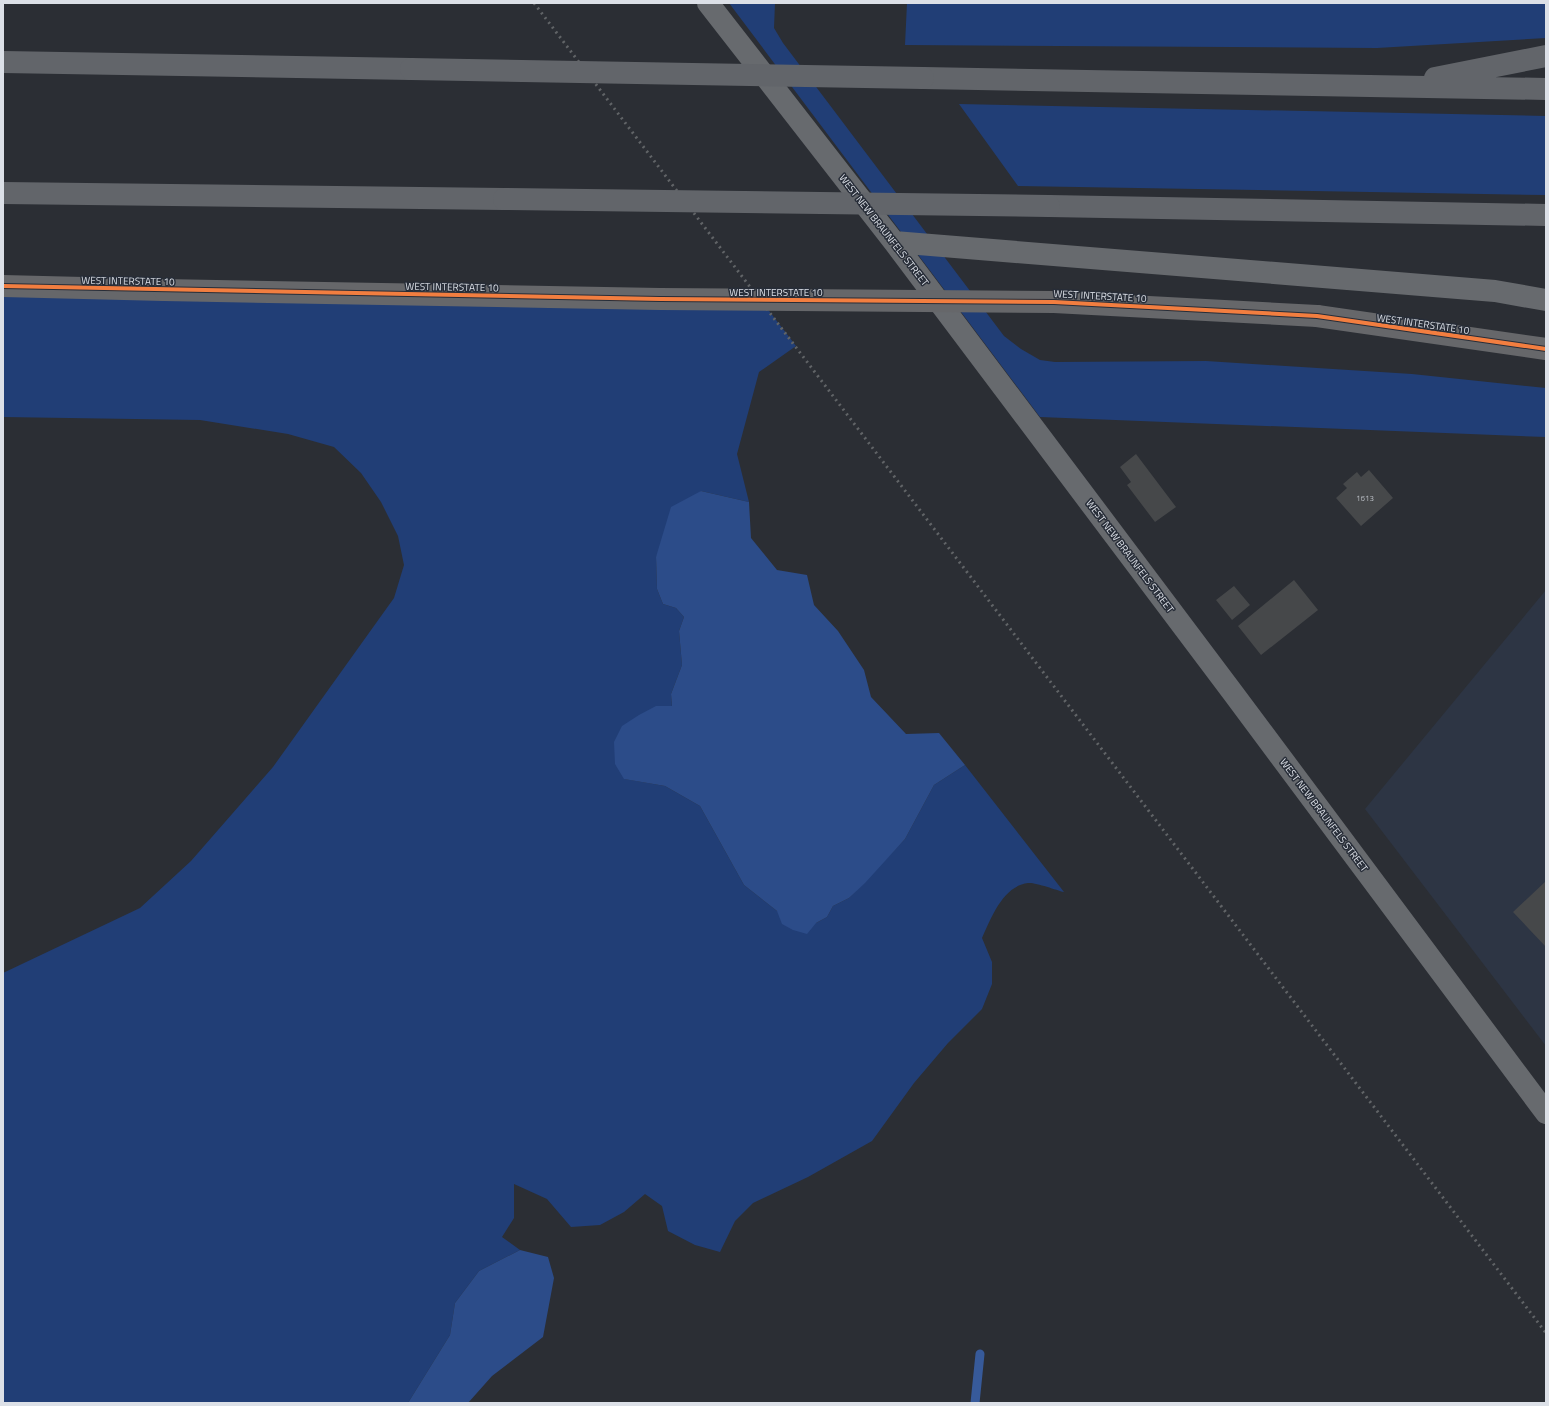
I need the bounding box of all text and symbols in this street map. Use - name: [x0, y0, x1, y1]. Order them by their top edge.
- street label: WEST NEW BRAUNFELS STREET: [836, 171, 933, 290]
- street label: WEST INTERSTATE 10: [81, 273, 175, 289]
- street label: WEST INTERSTATE 10: [405, 279, 499, 295]
- street label: WEST INTERSTATE 10: [729, 285, 823, 300]
- street label: WEST INTERSTATE 10: [1053, 286, 1147, 306]
- street label: WEST INTERSTATE 10: [1376, 310, 1471, 338]
- house number: 1613: [1356, 492, 1374, 504]
- street label: WEST NEW BRAUNFELS STREET: [1082, 496, 1178, 616]
- street label: WEST NEW BRAUNFELS STREET: [1276, 755, 1372, 875]

